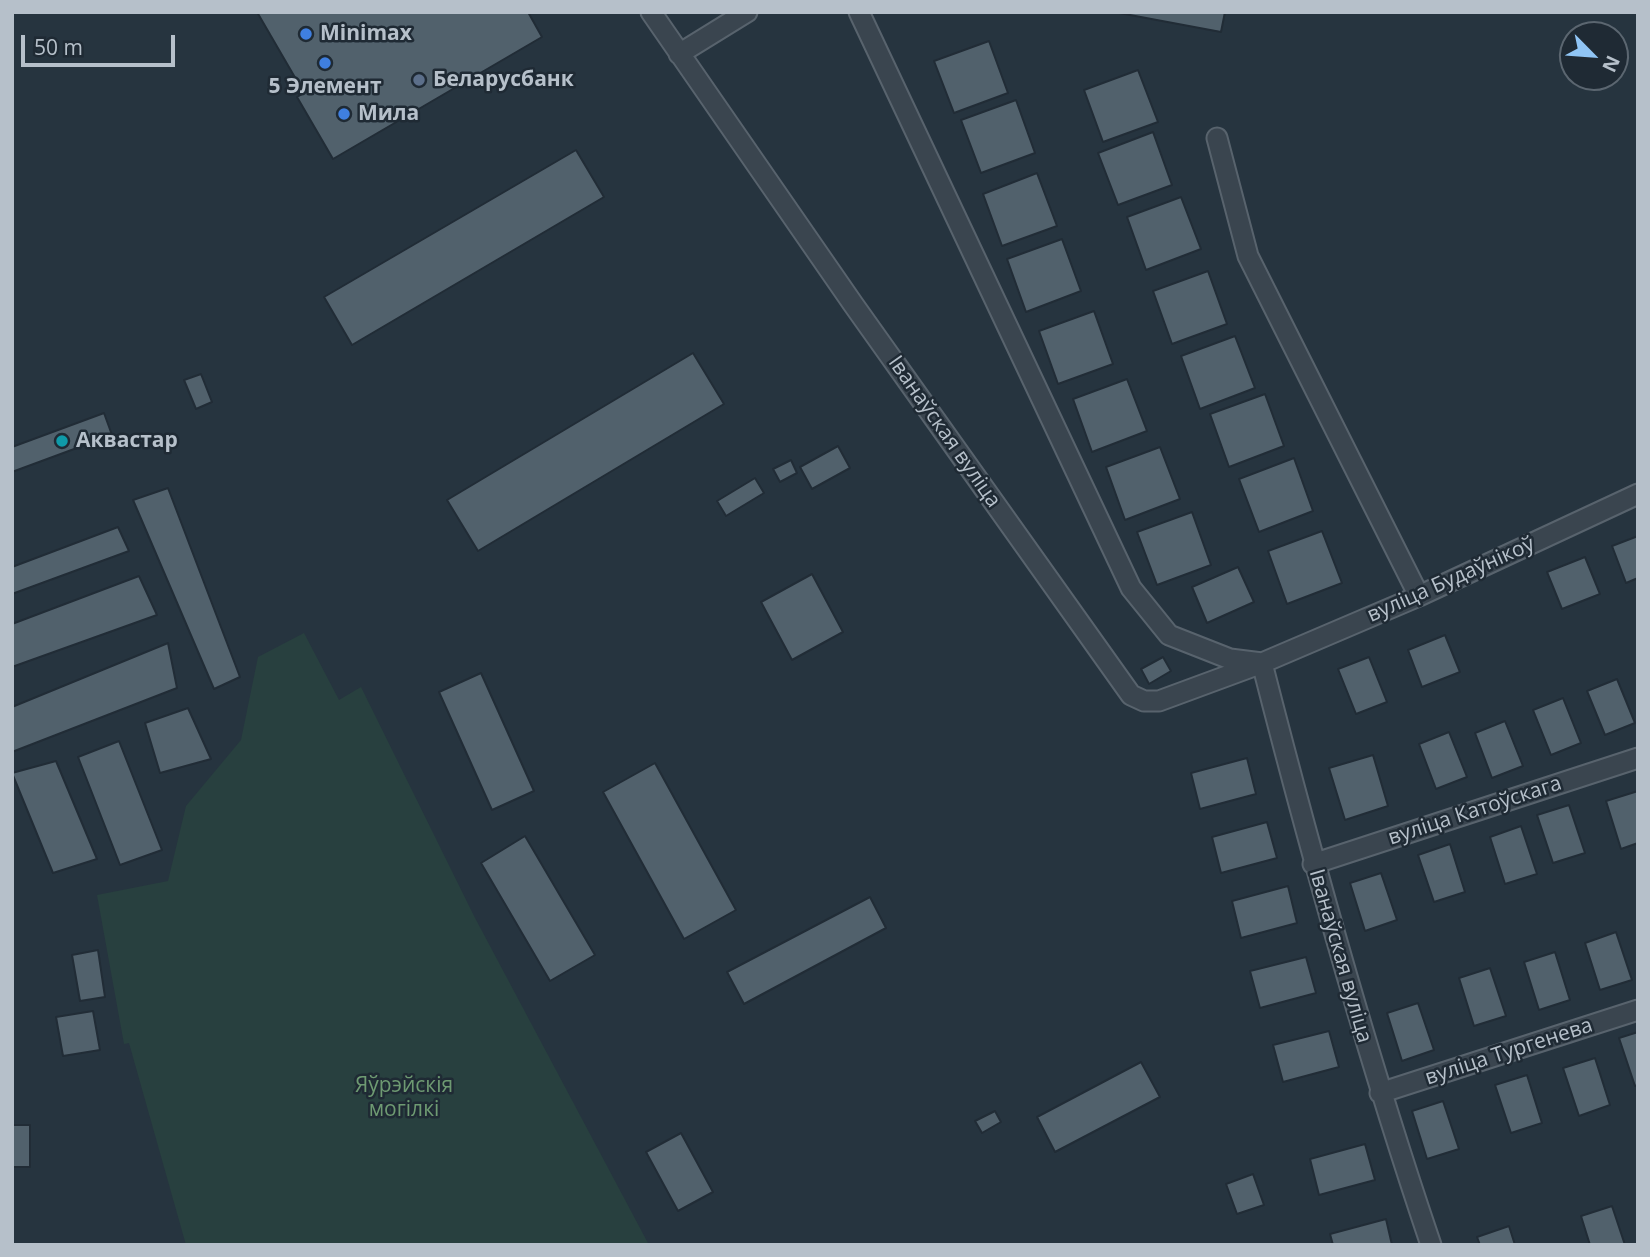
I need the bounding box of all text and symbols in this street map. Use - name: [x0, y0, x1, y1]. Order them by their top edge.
- scale bar: [24, 21, 178, 65]
- place label: Minimax: [320, 21, 412, 47]
- north arrow: [1559, 21, 1629, 91]
- marker: Minimax: [298, 26, 314, 42]
- text: 50 m: [34, 33, 83, 61]
- text: N: [1596, 52, 1626, 77]
- marker: 5 Элемент: [317, 55, 333, 71]
- place label: Беларусбанк: [433, 67, 574, 93]
- marker: Беларусбанк: [411, 72, 427, 88]
- place label: 5 Элемент: [269, 74, 381, 100]
- place label: Мила: [358, 101, 419, 127]
- marker: Мила: [336, 106, 352, 122]
- street label: Іванаўская вуліца: [882, 351, 1006, 513]
- place label: Аквастар: [76, 428, 178, 454]
- marker: Аквастар: [54, 433, 70, 449]
- street label: вуліца Будаўнікоў: [1363, 532, 1539, 628]
- street label: вуліца Катоўскага: [1385, 771, 1565, 851]
- street label: Іванаўская вуліца: [1303, 866, 1377, 1046]
- street label: вуліца Тургенева: [1422, 1013, 1596, 1091]
- park label: Яўрэйскія могілкі: [355, 1073, 453, 1123]

